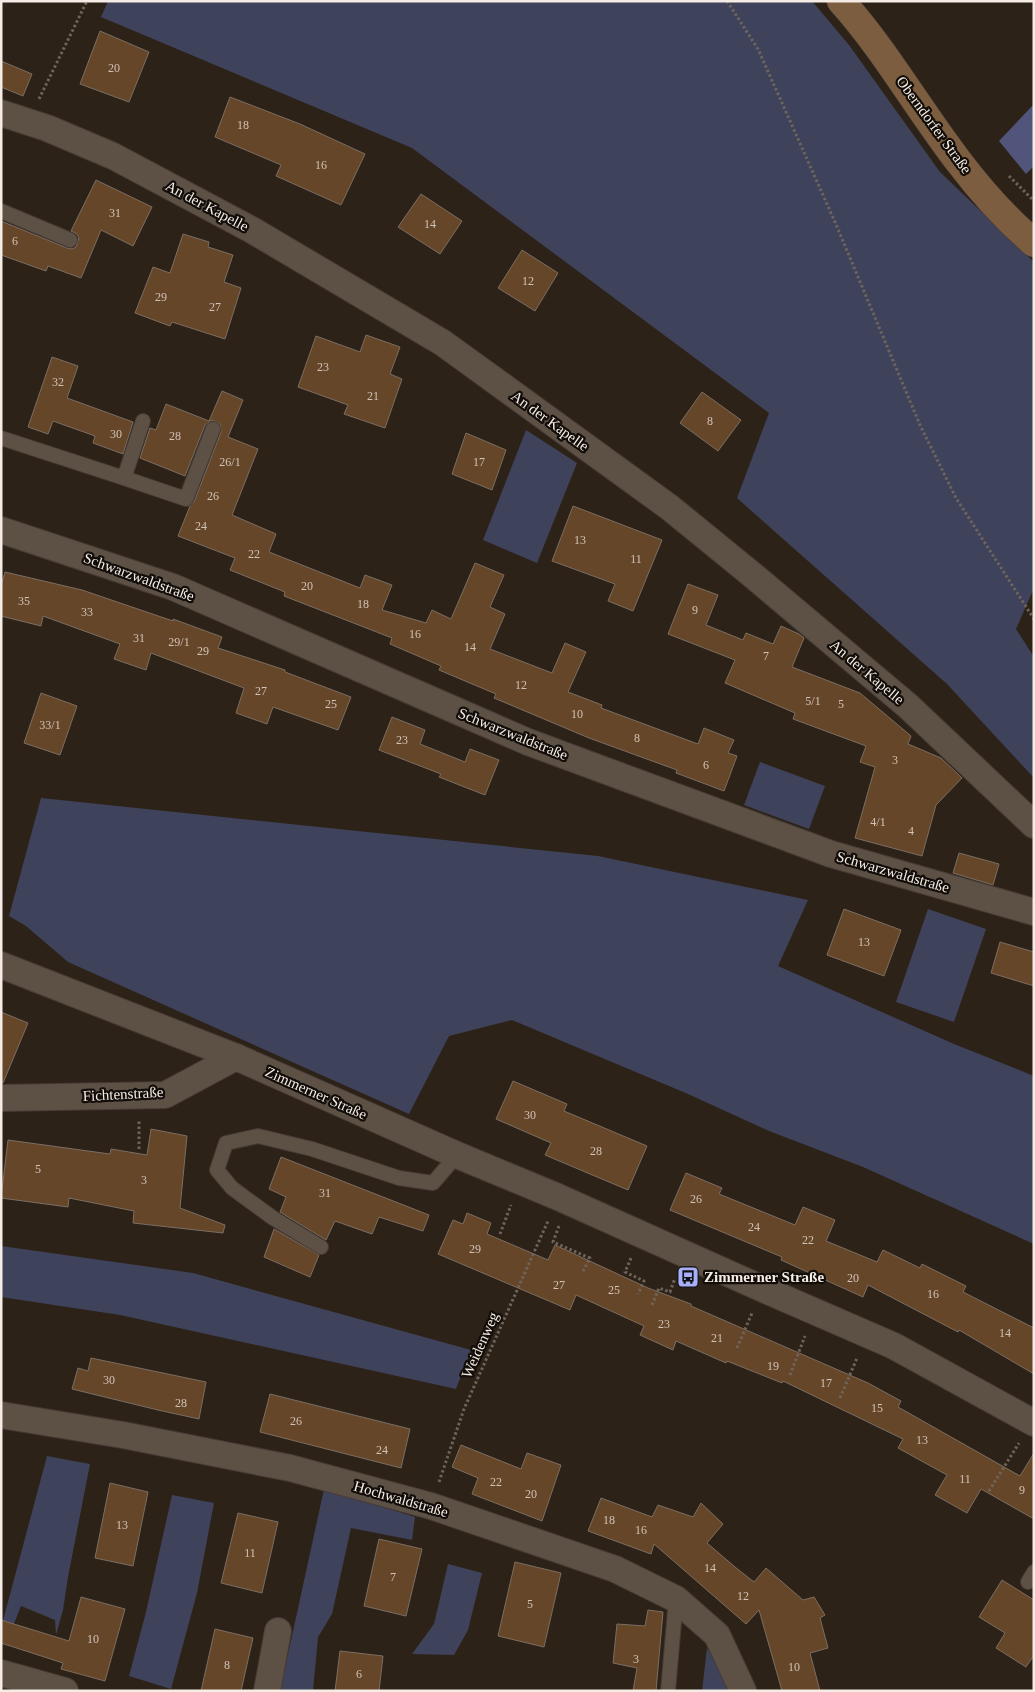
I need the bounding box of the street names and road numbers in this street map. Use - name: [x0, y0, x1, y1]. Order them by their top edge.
- street label: Oberndorfer Straße: [893, 73, 975, 177]
- street label: An der Kapelle: [163, 177, 252, 235]
- street label: An der Kapelle: [508, 388, 592, 455]
- street label: Schwarzwaldstraße: [81, 550, 197, 605]
- street label: An der Kapelle: [827, 636, 907, 708]
- street label: Schwarzwaldstraße: [456, 705, 570, 763]
- street label: Schwarzwaldstraße: [835, 848, 952, 896]
- street label: Zimmerner Straße: [263, 1063, 370, 1123]
- street label: Fichtenstraße: [82, 1084, 164, 1104]
- street label: Weidenweg: [458, 1309, 502, 1380]
- street label: Hochwaldstraße: [352, 1478, 450, 1520]

